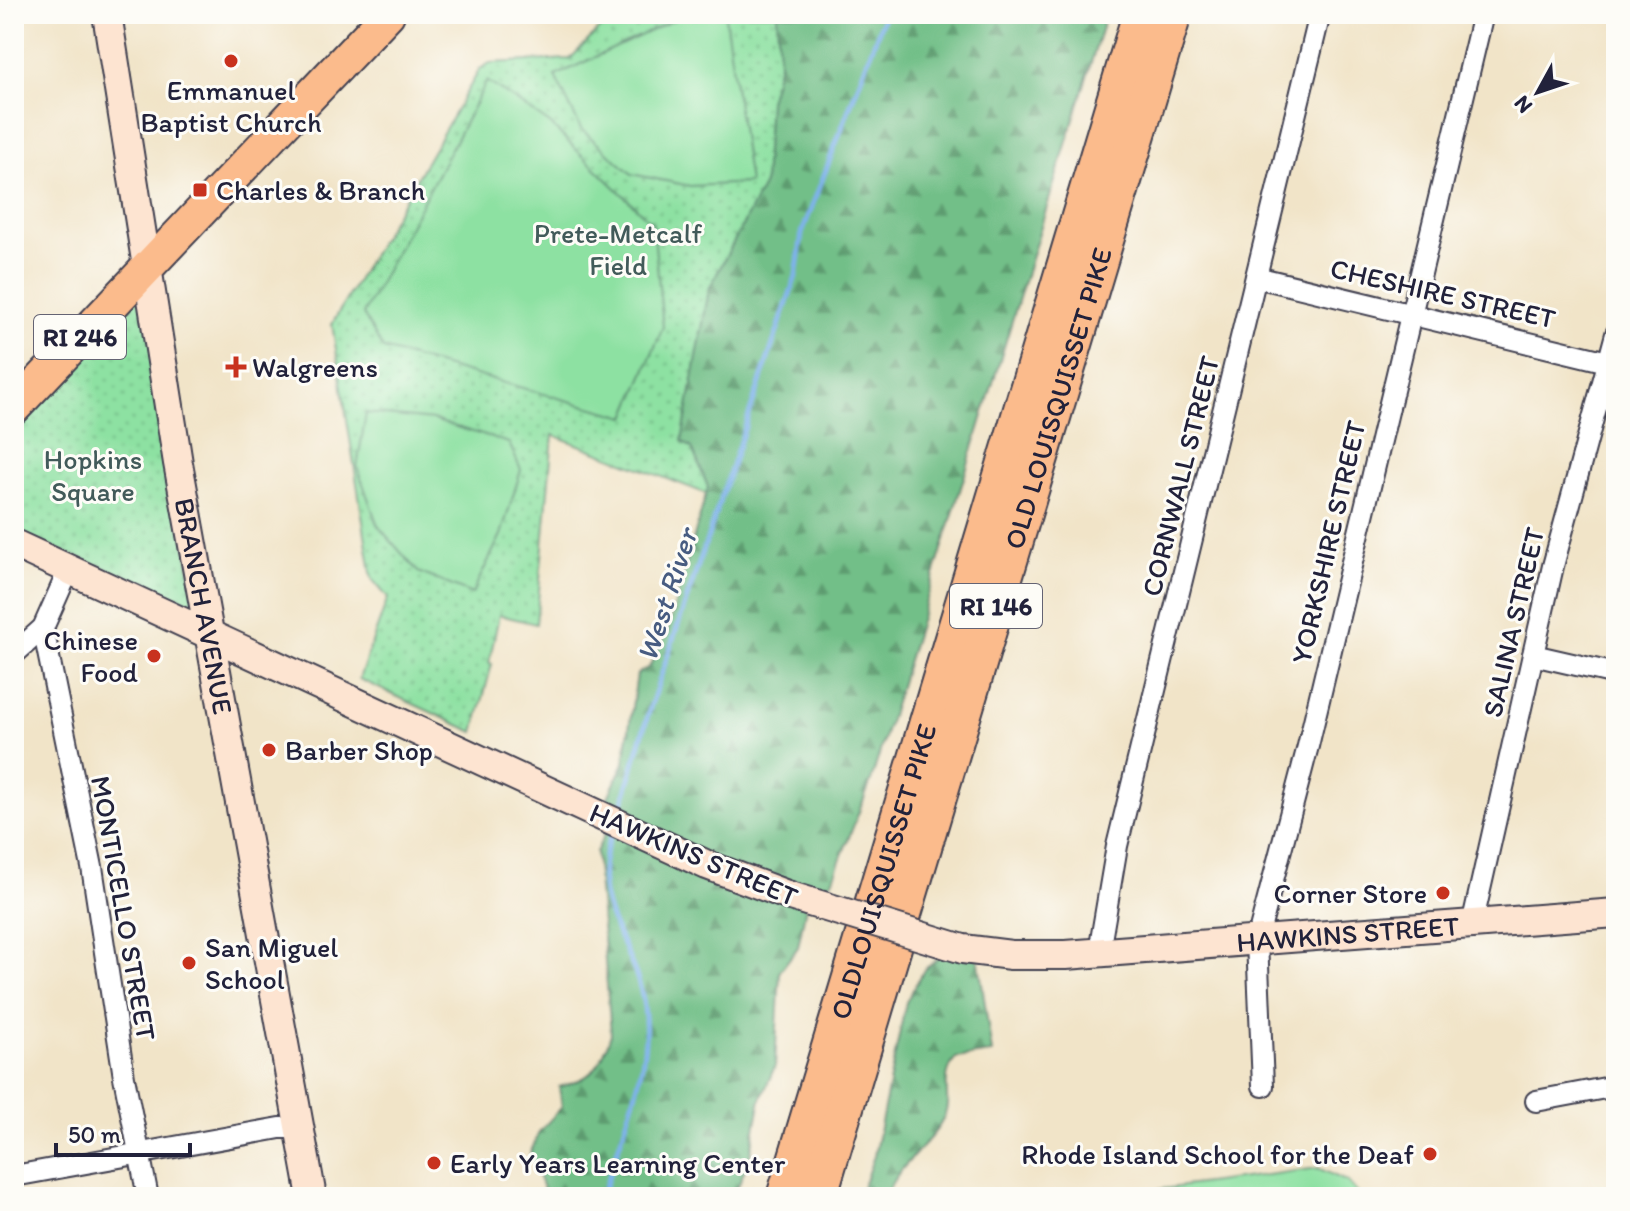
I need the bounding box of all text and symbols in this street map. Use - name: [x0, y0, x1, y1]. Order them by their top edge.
- marker: Emmanuel Baptist Church: [222, 52, 240, 70]
- north arrow: [1498, 52, 1578, 132]
- place label: Emmanuel Baptist Church: [141, 73, 322, 139]
- text: N: [1508, 90, 1538, 119]
- place label: Charles & Branch: [216, 173, 425, 207]
- marker: Charles & Branch: [191, 181, 209, 199]
- park label: Prete-Metcalf Field: [534, 216, 703, 282]
- street label: OLD LOUISQUISSET PIKE: [996, 243, 1119, 553]
- street label: CHESHIRE STREET: [1327, 251, 1559, 336]
- road number: RI 246: [34, 315, 126, 359]
- place label: Walgreens: [252, 350, 378, 384]
- street label: CORNWALL STREET: [1134, 352, 1226, 600]
- marker: Walgreens: [227, 358, 245, 376]
- street label: YORKSHIRE STREET: [1283, 417, 1373, 667]
- park label: Hopkins Square: [44, 442, 142, 508]
- street label: BRANCH AVENUE: [168, 495, 241, 717]
- water label: West River: [628, 521, 706, 666]
- street label: SALINA STREET: [1475, 524, 1551, 720]
- road number: RI 146: [950, 584, 1042, 628]
- place label: Chinese Food: [43, 623, 139, 689]
- marker: Chinese Food: [145, 647, 163, 665]
- street label: OLDLOUISQUISSET PIKE: [823, 720, 943, 1023]
- place label: Barber Shop: [285, 733, 433, 767]
- marker: Barber Shop: [260, 741, 278, 759]
- street label: MONTICELLO STREET: [84, 773, 164, 1043]
- street label: HAWKINS STREET: [585, 795, 804, 913]
- place label: Corner Store: [1274, 876, 1427, 910]
- marker: Corner Store: [1434, 884, 1452, 902]
- street label: HAWKINS STREET: [1235, 908, 1461, 959]
- place label: San Miguel School: [205, 930, 338, 996]
- marker: San Miguel School: [180, 954, 198, 972]
- scale bar: [56, 1107, 190, 1157]
- text: 50 m: [68, 1120, 121, 1149]
- place label: Rhode Island School for the Deaf: [1021, 1137, 1414, 1171]
- marker: Rhode Island School for the Deaf: [1421, 1145, 1439, 1163]
- place label: Early Years Learning Center: [450, 1146, 785, 1180]
- marker: Early Years Learning Center: [425, 1154, 443, 1172]

